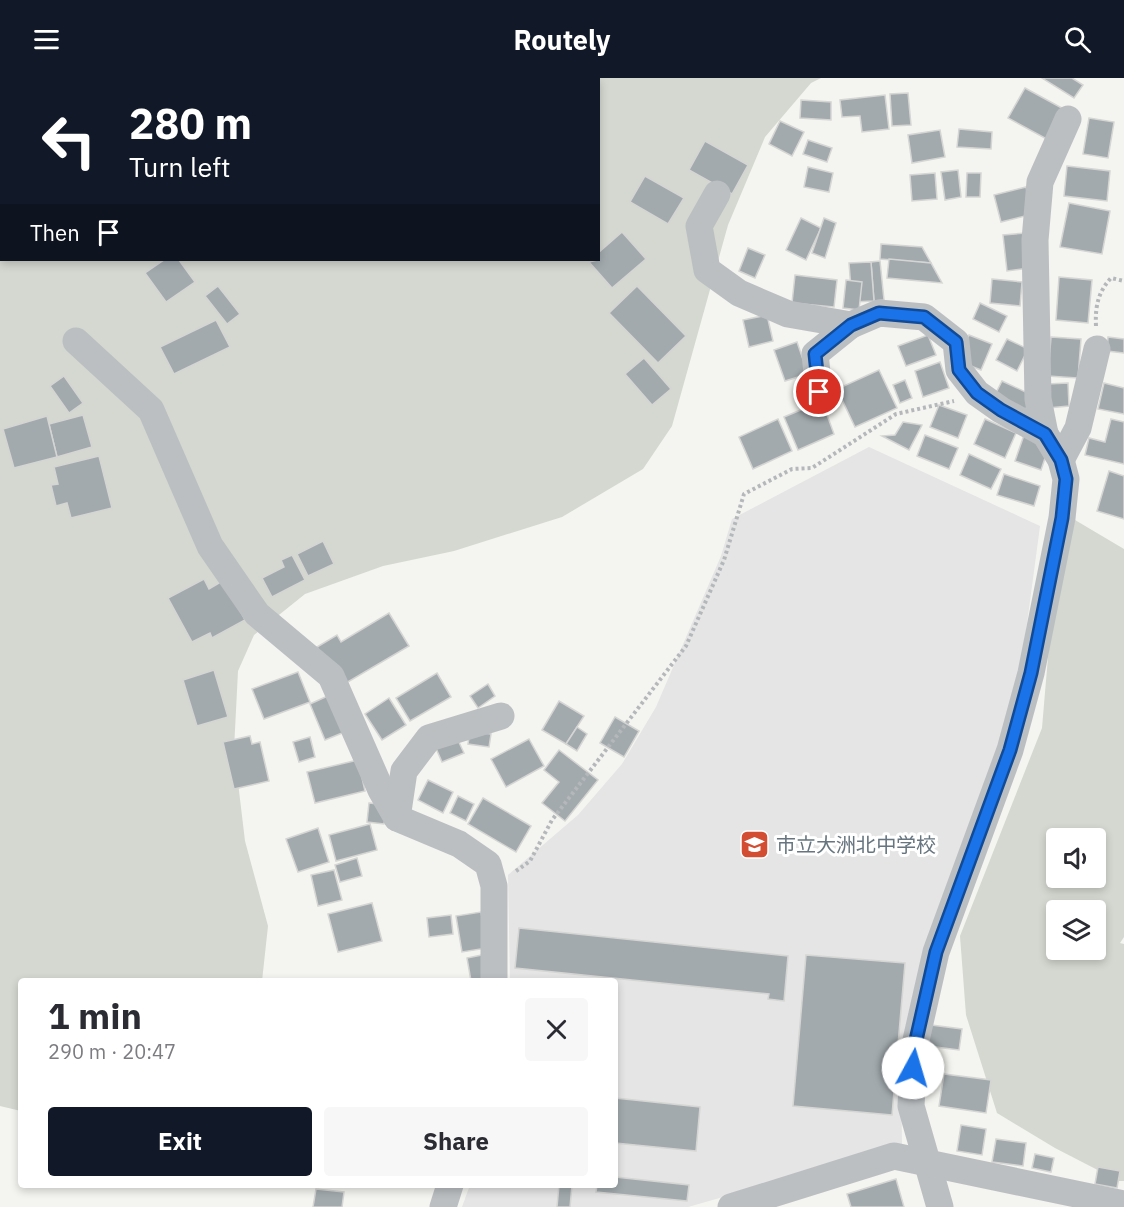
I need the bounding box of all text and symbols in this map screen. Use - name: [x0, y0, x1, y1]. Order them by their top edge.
- text: Routely: [514, 22, 610, 57]
- icon: menu: [30, 23, 63, 56]
- icon: search: [1061, 23, 1094, 56]
- text: 280 m: [129, 96, 252, 151]
- icon: left: [30, 102, 108, 180]
- text: Turn left: [129, 149, 230, 184]
- icon: arrive: [92, 216, 125, 249]
- text: Then: [30, 218, 80, 247]
- pin: [793, 366, 844, 417]
- icon: arrive: [802, 375, 835, 408]
- map controls: [1046, 828, 1106, 960]
- button: sound: [1046, 828, 1106, 888]
- school or university icon: 市立大洲北中学校: [739, 829, 771, 861]
- place label: 市立大洲北中学校: [776, 831, 936, 858]
- button: layers: [1046, 900, 1106, 960]
- text: 1 min: [48, 992, 142, 1039]
- button: close: [525, 998, 588, 1061]
- position arrow: [881, 1036, 945, 1100]
- text: 290 m · 20:47: [48, 1038, 176, 1065]
- button: Exit: [48, 1107, 312, 1176]
- button: Share: [324, 1107, 588, 1176]

